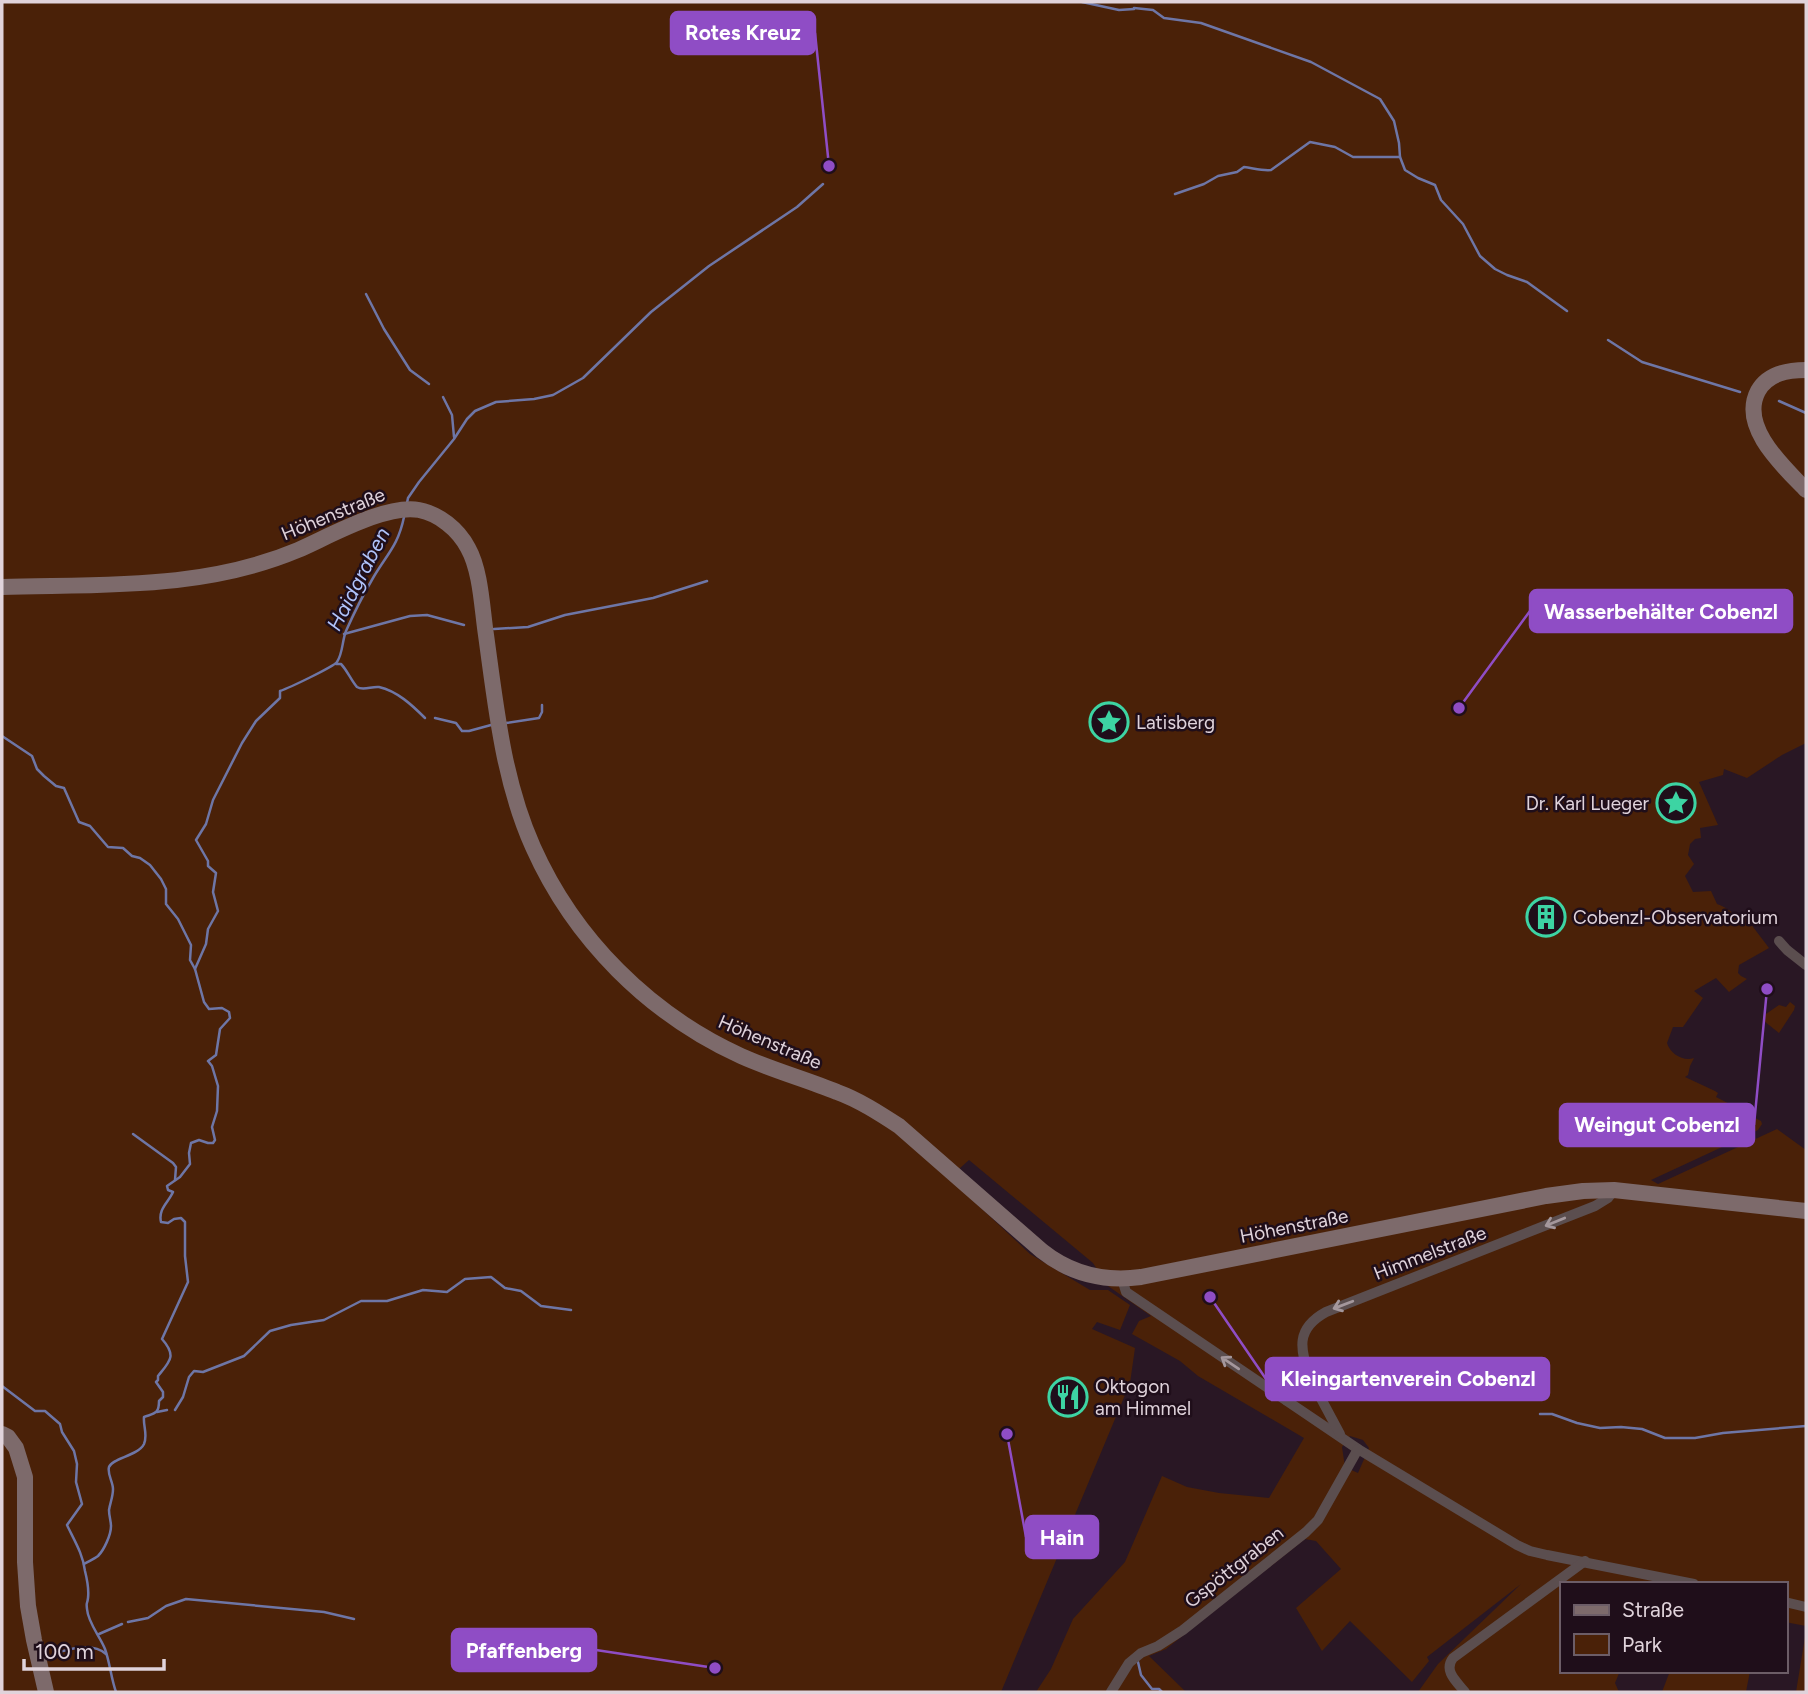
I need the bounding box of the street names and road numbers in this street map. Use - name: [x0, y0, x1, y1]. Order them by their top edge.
- street label: Höhenstraße: [278, 483, 388, 545]
- street label: Höhenstraße: [715, 1010, 825, 1074]
- street label: Höhenstraße: [1238, 1204, 1350, 1248]
- street label: Himmelstraße: [1370, 1221, 1490, 1285]
- street label: Gspöttgraben: [1180, 1521, 1288, 1613]

